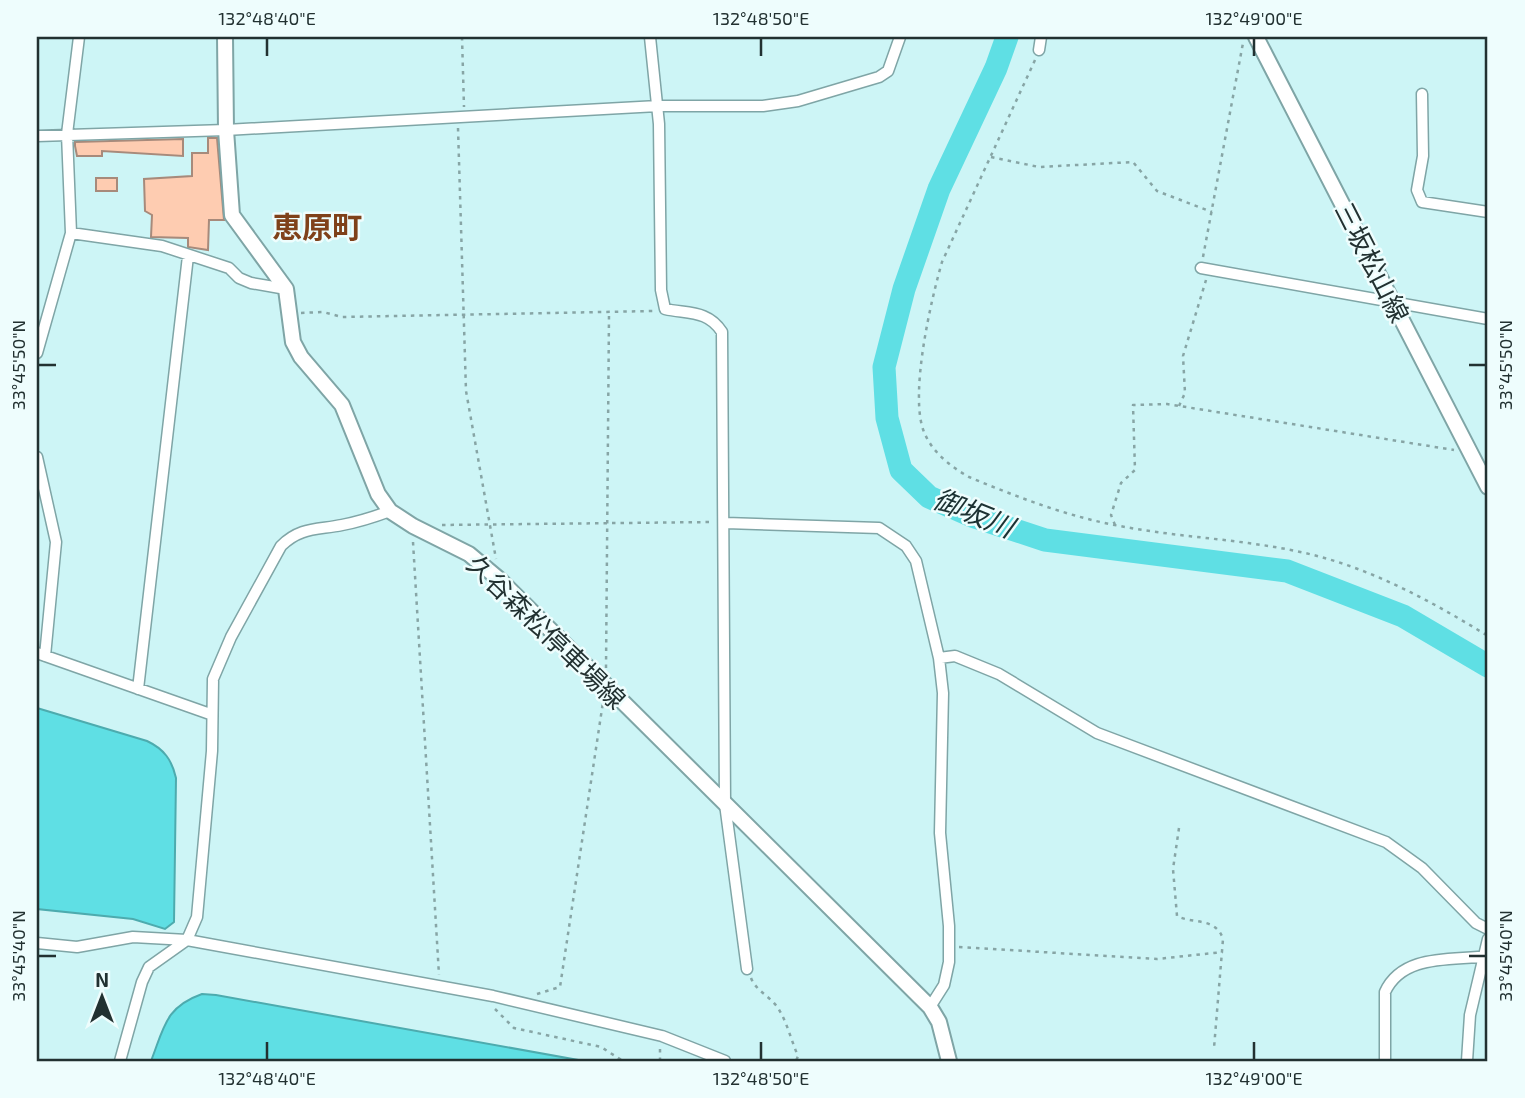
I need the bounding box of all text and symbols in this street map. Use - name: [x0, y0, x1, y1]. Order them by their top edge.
- text: 132°48'40"E: [218, 7, 316, 29]
- text: 132°48'50"E: [713, 7, 809, 29]
- text: 132°49'00"E: [1205, 7, 1303, 29]
- street label: 三坂松山線: [1330, 197, 1416, 327]
- district label: 恵原町: [272, 208, 362, 244]
- text: 33°45'50"N: [7, 320, 29, 410]
- text: 33°45'50"N: [1494, 320, 1516, 410]
- water label: 御坂川: [929, 481, 1022, 545]
- street label: 久谷森松停車場線: [461, 548, 633, 714]
- text: 33°45'40"N: [7, 910, 29, 1002]
- text: 33°45'40"N: [1494, 910, 1516, 1002]
- north arrow: [66, 962, 136, 1032]
- text: N: [95, 968, 109, 991]
- text: 132°48'40"E: [218, 1067, 316, 1089]
- text: 132°48'50"E: [713, 1067, 809, 1089]
- text: 132°49'00"E: [1205, 1067, 1303, 1089]

